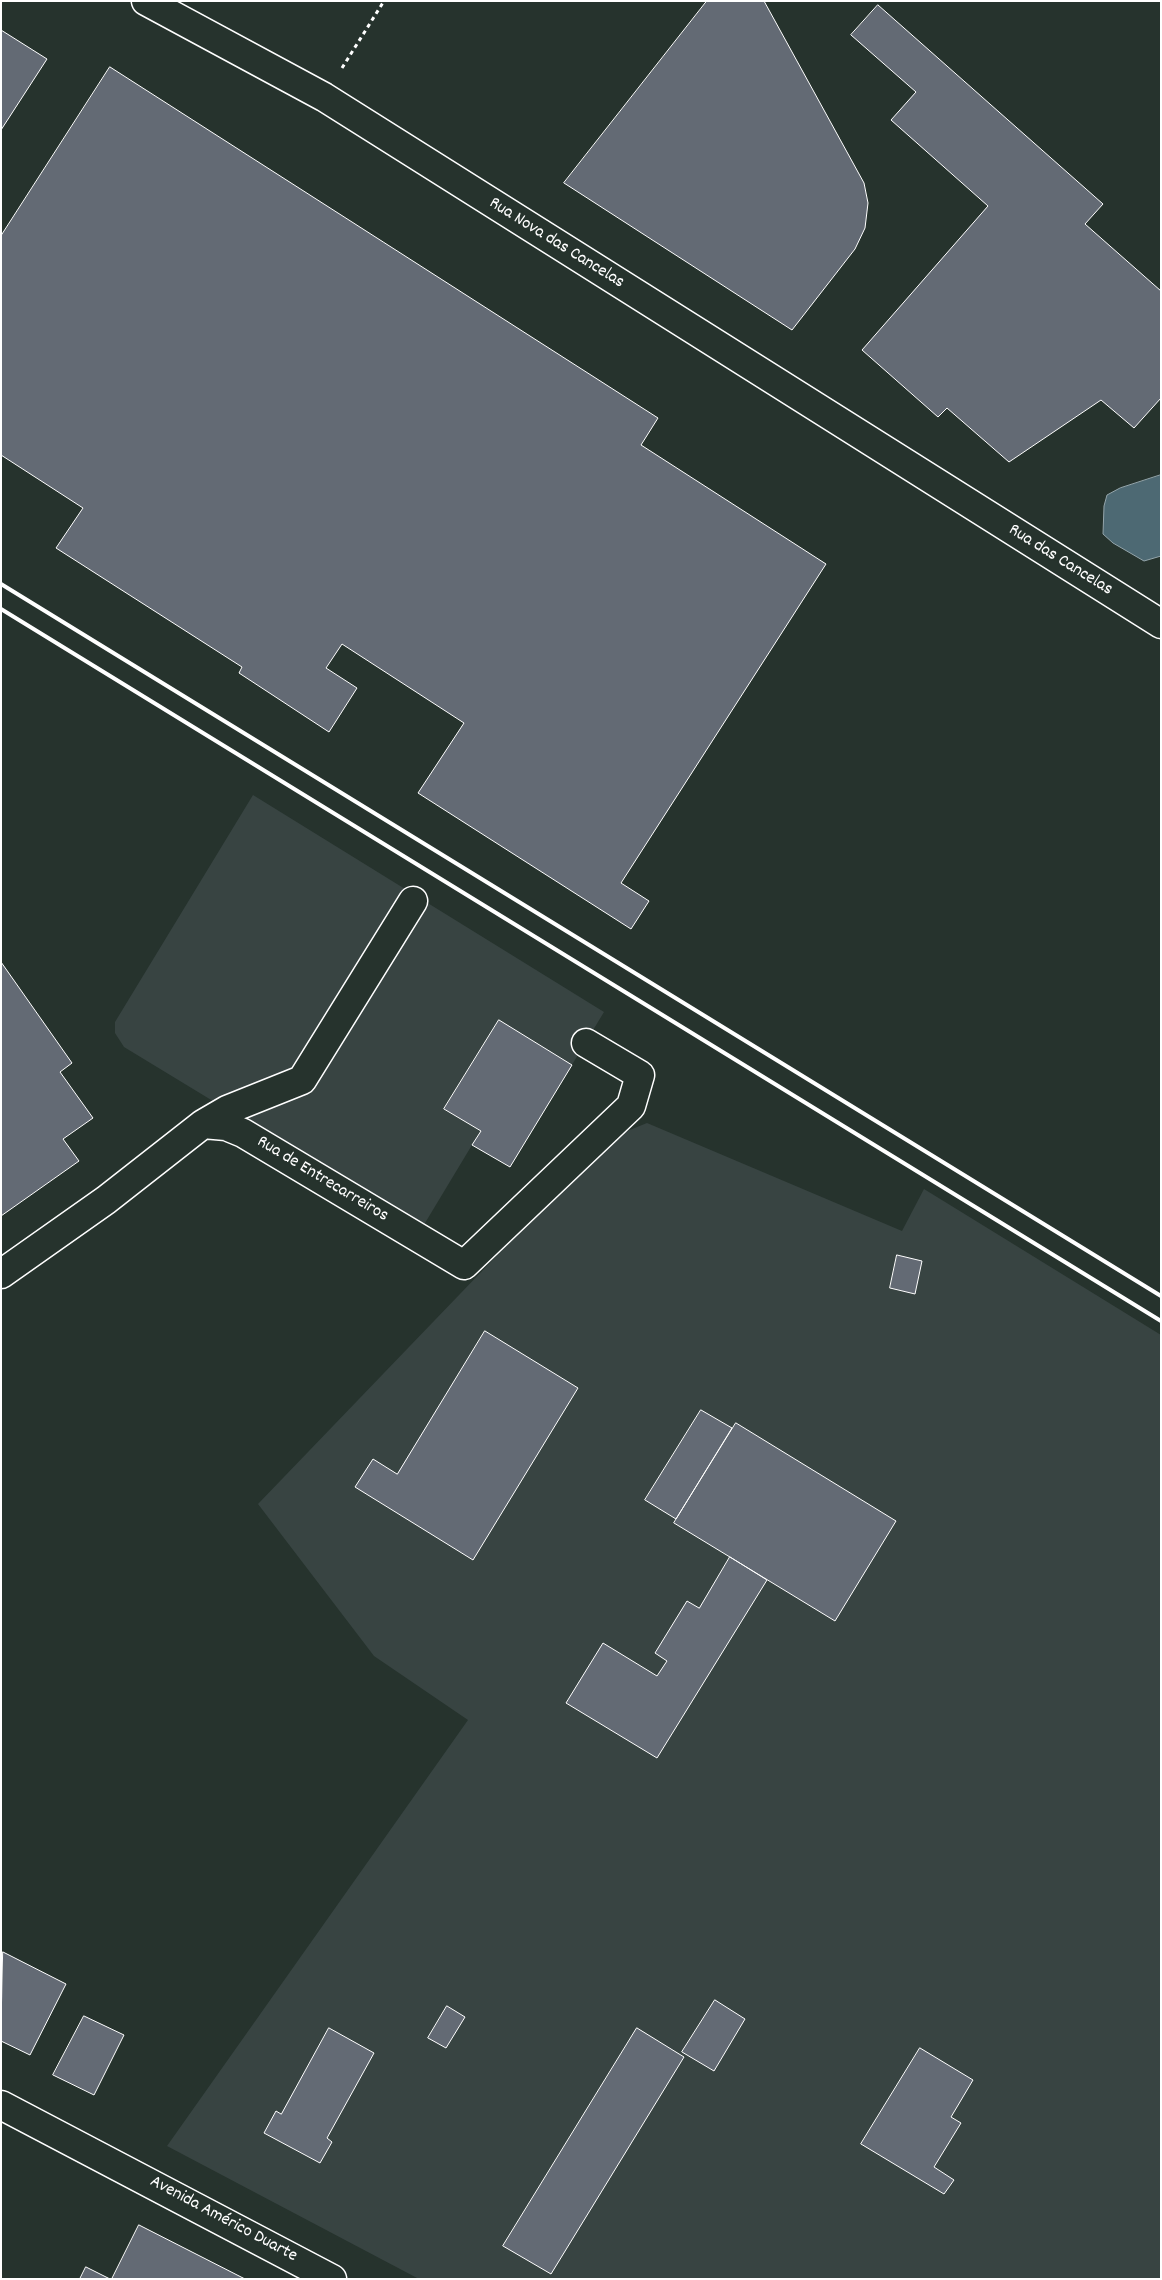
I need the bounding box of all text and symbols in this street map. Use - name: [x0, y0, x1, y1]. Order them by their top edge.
- street label: Rua Nova das Cancelas: [484, 194, 628, 294]
- street label: Rua das Cancelas: [1004, 520, 1116, 602]
- street label: Rua de Entrecarreiros: [252, 1132, 392, 1228]
- street label: Avenida Américo Duarte: [146, 2172, 300, 2268]

